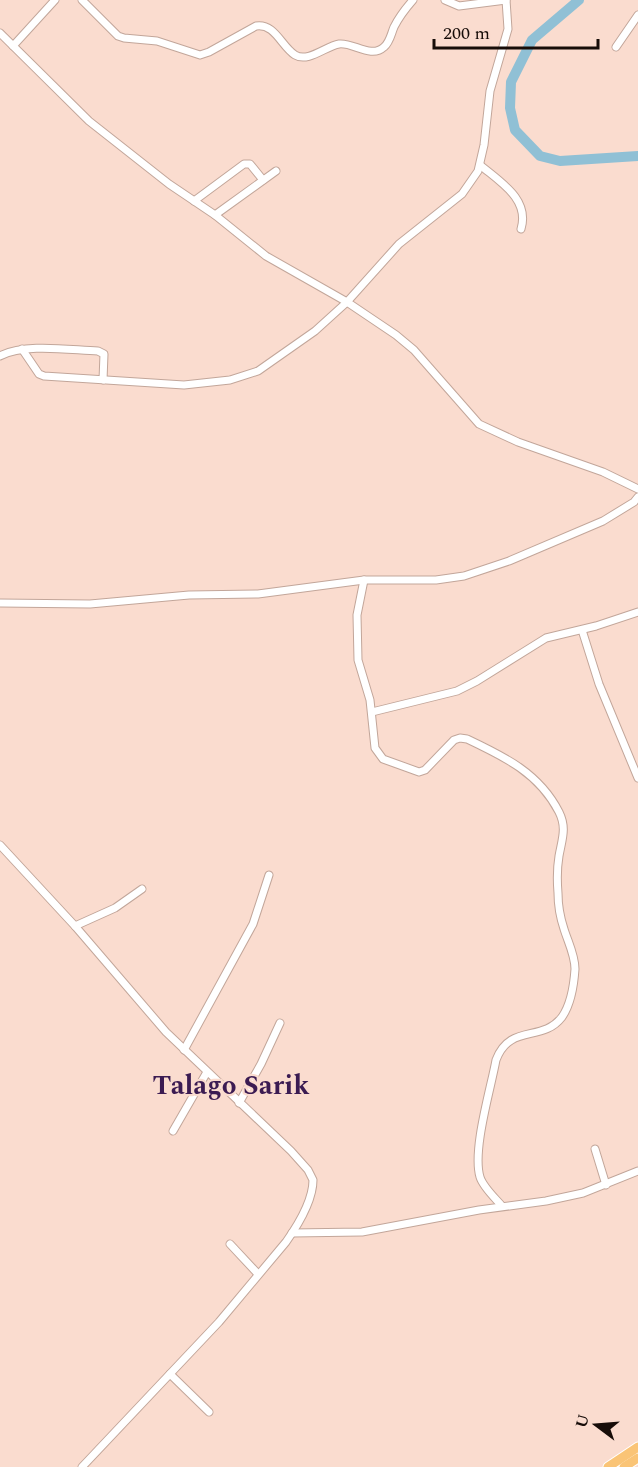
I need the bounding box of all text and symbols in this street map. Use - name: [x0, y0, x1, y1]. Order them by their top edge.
- scale bar: [434, 12, 598, 50]
- text: 200 m: [443, 20, 490, 47]
- district label: Talago Sarik: [152, 1065, 310, 1107]
- north arrow: [566, 1395, 626, 1455]
- text: U: [569, 1411, 596, 1431]

